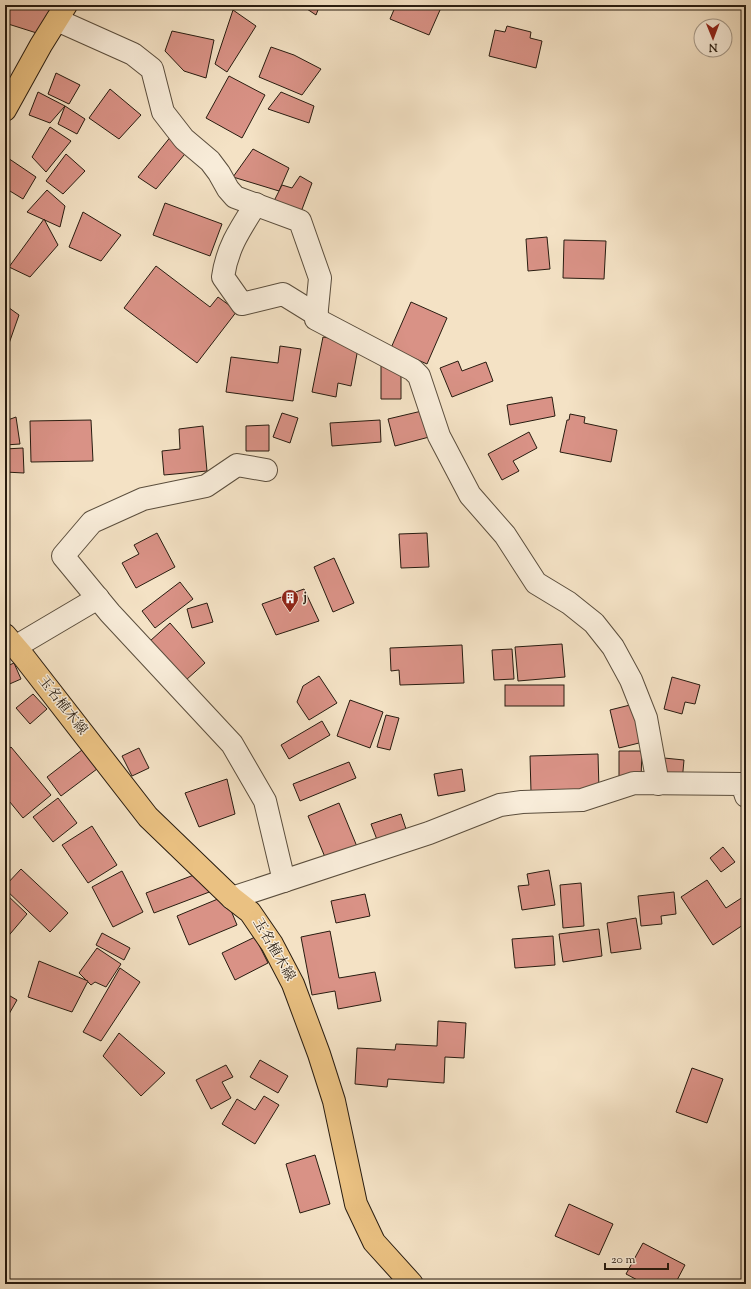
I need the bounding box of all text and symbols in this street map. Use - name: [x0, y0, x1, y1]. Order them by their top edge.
- north arrow: [693, 18, 733, 58]
- text: N: [708, 39, 719, 55]
- building icon: j: [280, 588, 300, 613]
- place label: j: [303, 588, 307, 608]
- street label: 玉名植木線: [33, 672, 91, 740]
- street label: 玉名植木線: [247, 915, 299, 985]
- scale bar: [605, 1245, 668, 1271]
- text: 20 m: [611, 1251, 636, 1269]

